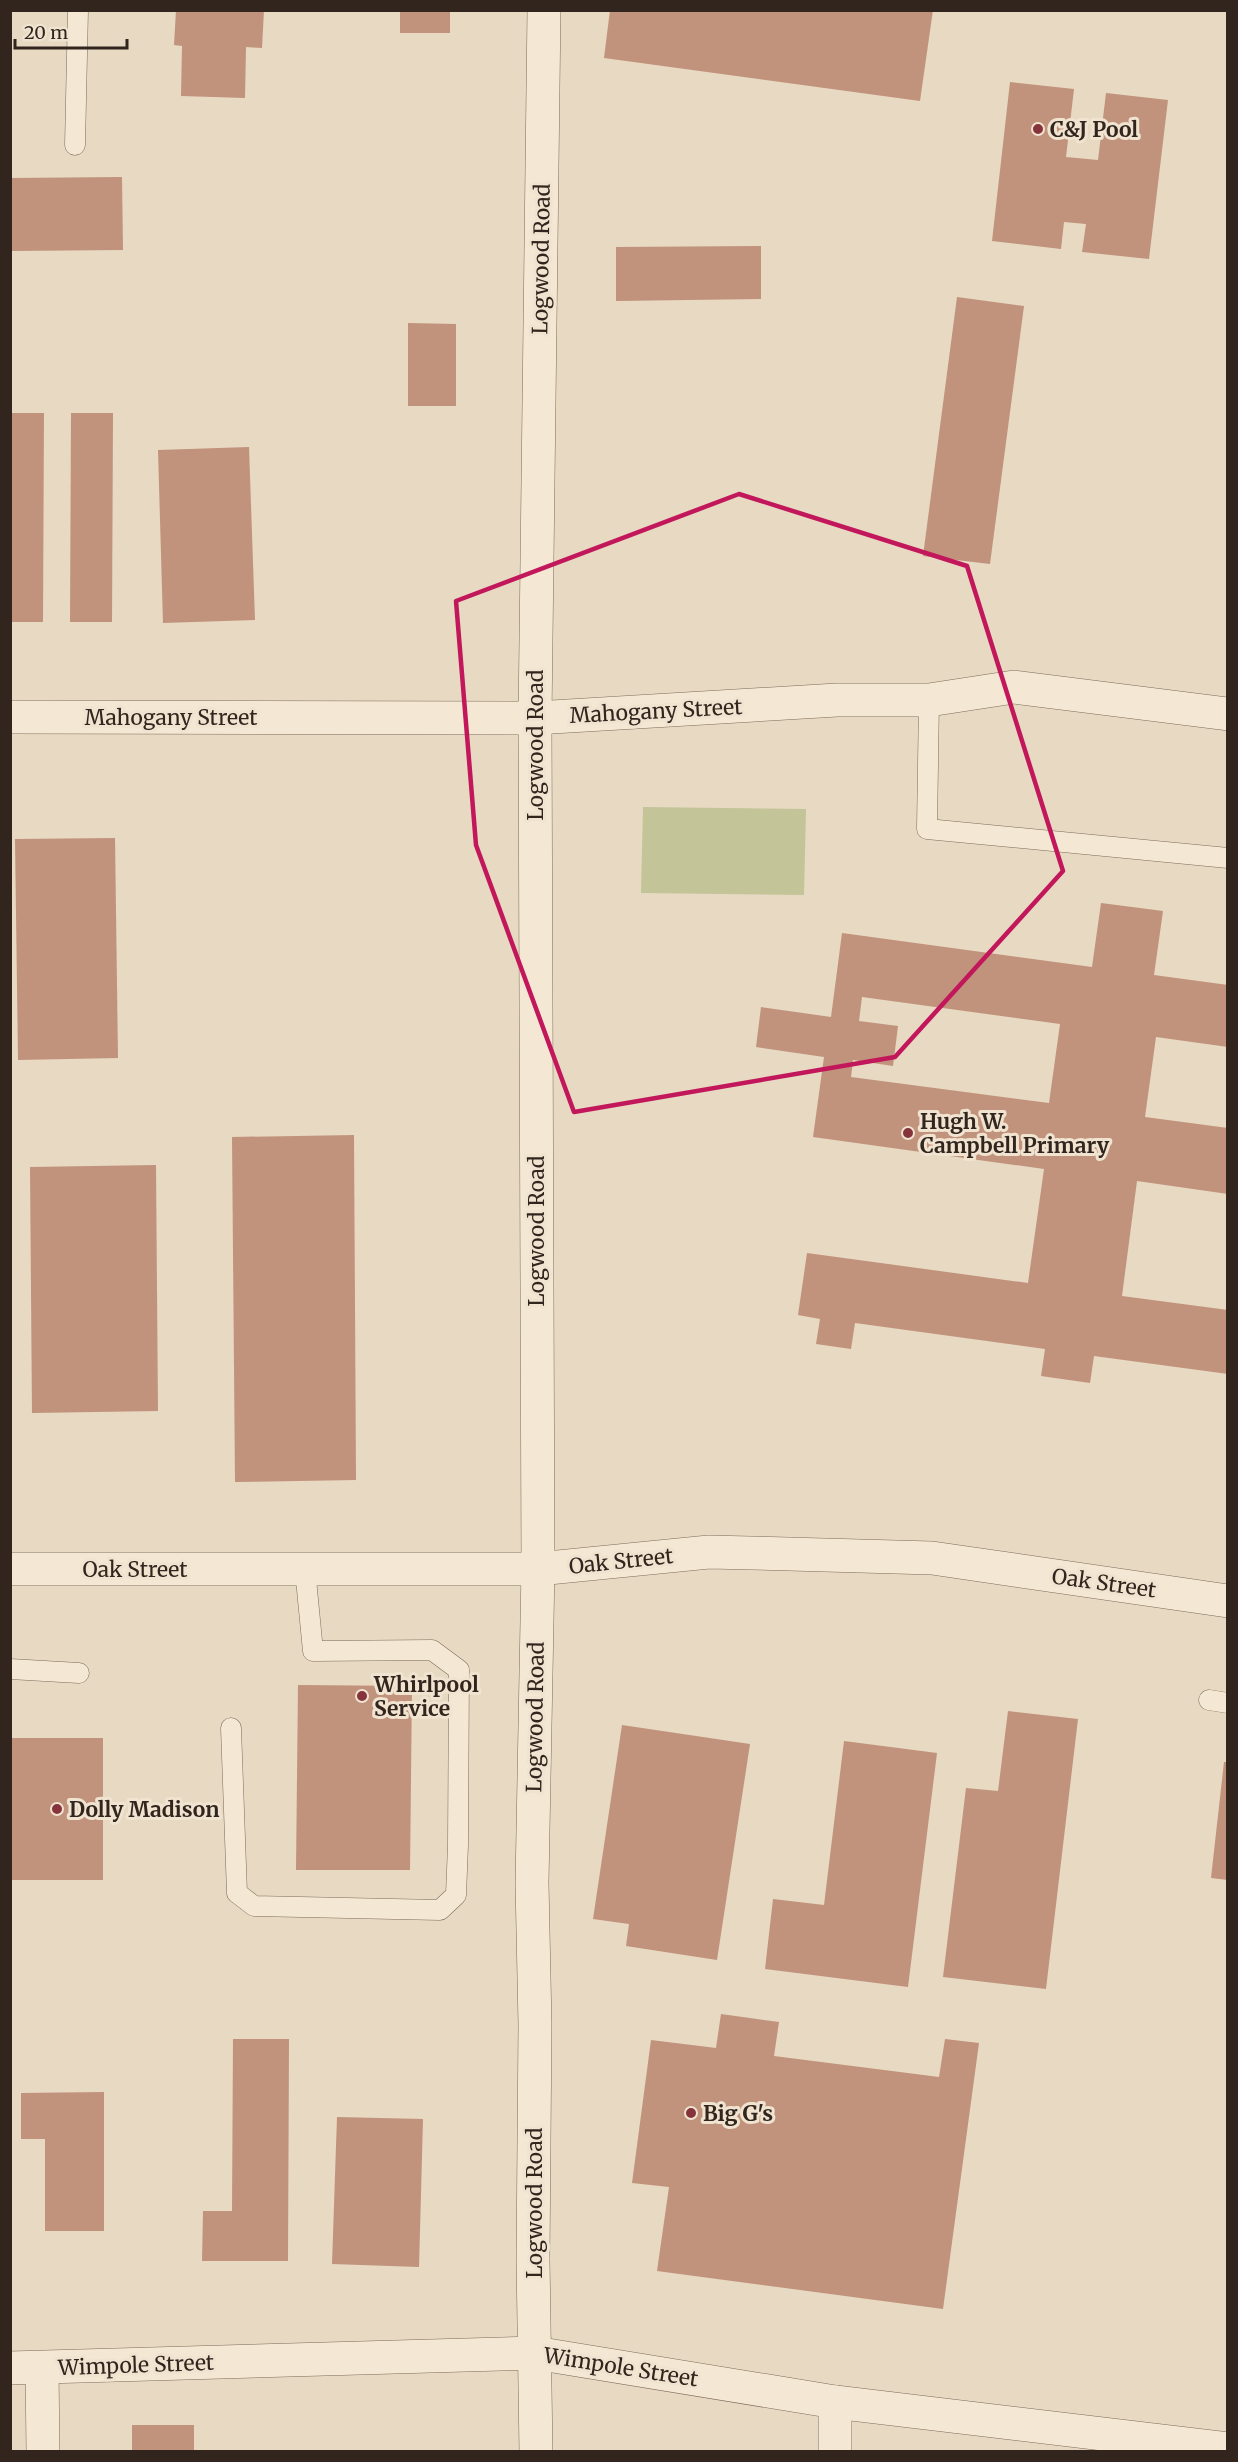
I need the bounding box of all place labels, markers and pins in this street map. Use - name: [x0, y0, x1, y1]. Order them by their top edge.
- place label: C&J Pool: [1050, 116, 1138, 143]
- marker: C&J Pool: [1031, 122, 1045, 136]
- place label: Hugh W. Campbell Primary: [920, 1108, 1110, 1159]
- marker: Hugh W. Campbell Primary: [901, 1126, 915, 1140]
- place label: Whirlpool Service: [373, 1671, 479, 1722]
- marker: Whirlpool Service: [355, 1689, 369, 1703]
- place label: Dolly Madison: [69, 1796, 219, 1823]
- marker: Dolly Madison: [50, 1802, 64, 1816]
- place label: Big G's: [703, 2100, 773, 2127]
- marker: Big G's: [684, 2106, 698, 2120]

